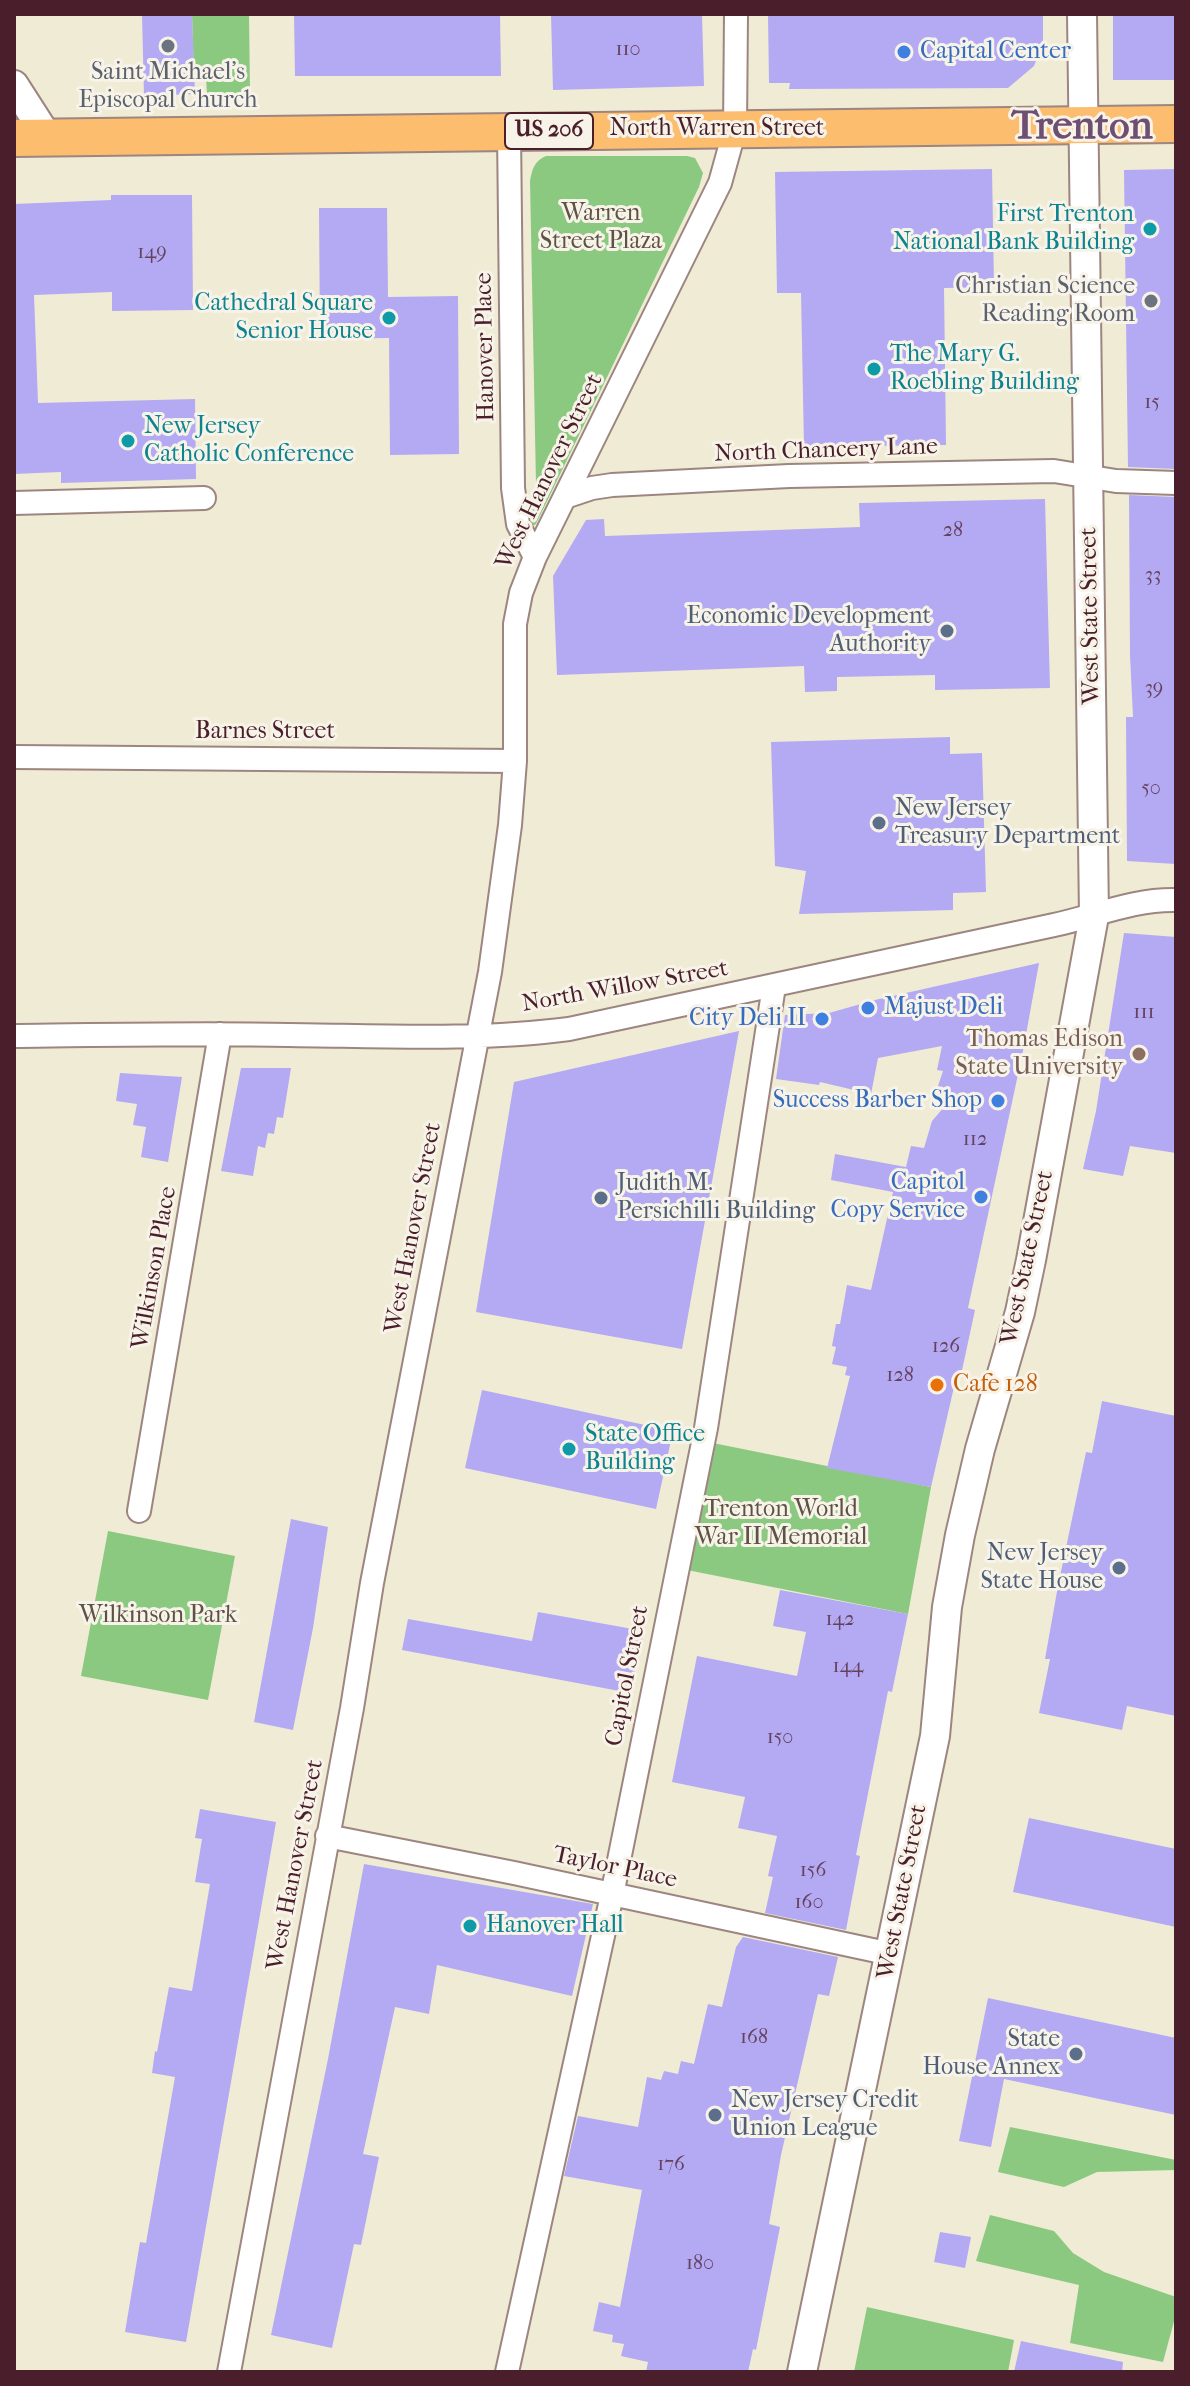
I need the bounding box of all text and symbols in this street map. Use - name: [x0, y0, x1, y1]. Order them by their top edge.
- marker: Saint Michael's Episcopal Church: [159, 37, 177, 55]
- house number: 110: [615, 38, 641, 62]
- place label: Capital Center: [920, 38, 1071, 66]
- marker: Capital Center: [895, 43, 913, 61]
- place label: Saint Michael's Episcopal Church: [78, 59, 258, 115]
- district label: Trenton: [1011, 104, 1153, 152]
- road number: US 206: [505, 113, 593, 149]
- street label: North Warren Street: [610, 115, 824, 143]
- park label: Warren Street Plaza: [540, 200, 662, 256]
- place label: First Trenton National Bank Building: [893, 201, 1134, 257]
- marker: First Trenton National Bank Building: [1141, 220, 1159, 238]
- house number: 149: [137, 241, 167, 265]
- street label: Hanover Place: [470, 272, 502, 422]
- place label: Christian Science Reading Room: [955, 273, 1135, 329]
- place label: Cathedral Square Senior House: [194, 290, 373, 346]
- marker: Christian Science Reading Room: [1142, 292, 1160, 310]
- marker: Cathedral Square Senior House: [380, 309, 398, 327]
- place label: The Mary G. Roebling Building: [890, 341, 1079, 397]
- marker: The Mary G. Roebling Building: [865, 360, 883, 378]
- street label: West Hanover Street: [490, 369, 610, 575]
- house number: 15: [1144, 391, 1160, 415]
- place label: New Jersey Catholic Conference: [144, 413, 354, 469]
- marker: New Jersey Catholic Conference: [119, 432, 137, 450]
- street label: North Chancery Lane: [714, 433, 938, 469]
- house number: 28: [943, 519, 963, 543]
- street label: West State Street: [1075, 527, 1107, 705]
- house number: 33: [1145, 564, 1161, 588]
- place label: Economic Development Authority: [686, 603, 931, 659]
- marker: Economic Development Authority: [938, 622, 956, 640]
- house number: 39: [1145, 677, 1163, 701]
- street label: Barnes Street: [195, 718, 335, 746]
- house number: 50: [1141, 777, 1161, 801]
- place label: New Jersey Treasury Department: [895, 795, 1120, 851]
- marker: New Jersey Treasury Department: [870, 814, 888, 832]
- street label: North Willow Street: [520, 955, 730, 1019]
- place label: Majust Deli: [884, 994, 1003, 1022]
- marker: Majust Deli: [859, 999, 877, 1017]
- house number: 111: [1133, 1001, 1155, 1025]
- place label: City Deli II: [689, 1005, 806, 1033]
- marker: City Deli II: [813, 1010, 831, 1028]
- place label: Thomas Edison State University: [955, 1026, 1123, 1082]
- marker: Thomas Edison State University: [1130, 1045, 1148, 1063]
- place label: Success Barber Shop: [773, 1087, 982, 1115]
- marker: Success Barber Shop: [989, 1092, 1007, 1110]
- street label: West Hanover Street: [379, 1120, 449, 1336]
- house number: 112: [963, 1128, 987, 1152]
- street label: West State Street: [995, 1168, 1061, 1348]
- place label: Capitol Copy Service: [830, 1169, 965, 1225]
- place label: Judith M. Persichilli Building: [617, 1170, 815, 1226]
- street label: Wilkinson Place: [126, 1184, 184, 1352]
- marker: Capitol Copy Service: [972, 1188, 990, 1206]
- marker: Judith M. Persichilli Building: [592, 1189, 610, 1207]
- house number: 126: [932, 1335, 960, 1359]
- house number: 128: [886, 1364, 914, 1388]
- place label: Cafe 128: [953, 1371, 1038, 1399]
- marker: Cafe 128: [928, 1376, 946, 1394]
- place label: State Office Building: [585, 1421, 705, 1477]
- marker: State Office Building: [560, 1440, 578, 1458]
- park label: Trenton World War II Memorial: [695, 1496, 867, 1552]
- place label: New Jersey State House: [980, 1540, 1103, 1596]
- marker: New Jersey State House: [1110, 1559, 1128, 1577]
- park label: Wilkinson Park: [79, 1602, 237, 1630]
- street label: Capitol Street: [600, 1603, 656, 1749]
- house number: 142: [825, 1608, 855, 1632]
- house number: 144: [833, 1655, 863, 1679]
- house number: 150: [767, 1726, 793, 1750]
- street label: West Hanover Street: [261, 1757, 331, 1973]
- street label: West State Street: [872, 1802, 934, 1982]
- street label: Taylor Place: [550, 1841, 680, 1895]
- house number: 156: [800, 1859, 826, 1883]
- house number: 160: [795, 1891, 823, 1915]
- place label: Hanover Hall: [486, 1912, 624, 1940]
- marker: Hanover Hall: [461, 1917, 479, 1935]
- house number: 168: [740, 2026, 768, 2050]
- place label: State House Annex: [922, 2026, 1060, 2082]
- marker: State House Annex: [1067, 2045, 1085, 2063]
- place label: New Jersey Credit Union League: [731, 2087, 919, 2143]
- marker: New Jersey Credit Union League: [706, 2106, 724, 2124]
- house number: 176: [657, 2153, 685, 2177]
- house number: 180: [686, 2252, 714, 2276]

